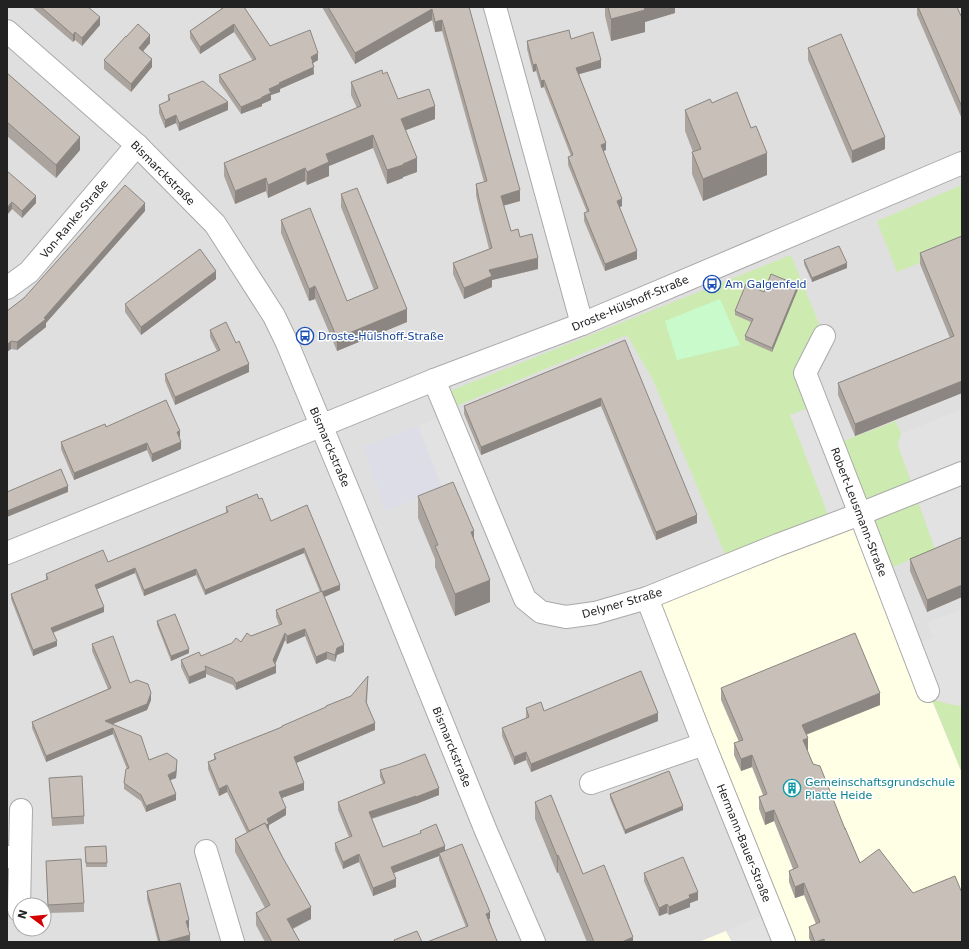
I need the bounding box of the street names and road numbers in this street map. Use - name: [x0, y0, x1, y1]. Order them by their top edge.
- street label: Bismarckstraße: [128, 139, 198, 208]
- street label: Von-Ranke-Straße: [38, 177, 111, 261]
- street label: Droste-Hülshoff-Straße: [570, 273, 691, 334]
- street label: Bismarckstraße: [307, 405, 352, 489]
- street label: Robert-Leusmann-Straße: [828, 446, 889, 579]
- street label: Delyner Straße: [581, 586, 664, 621]
- street label: Bismarckstraße: [429, 705, 474, 789]
- street label: Hermann-Bauer-Straße: [714, 782, 773, 904]

